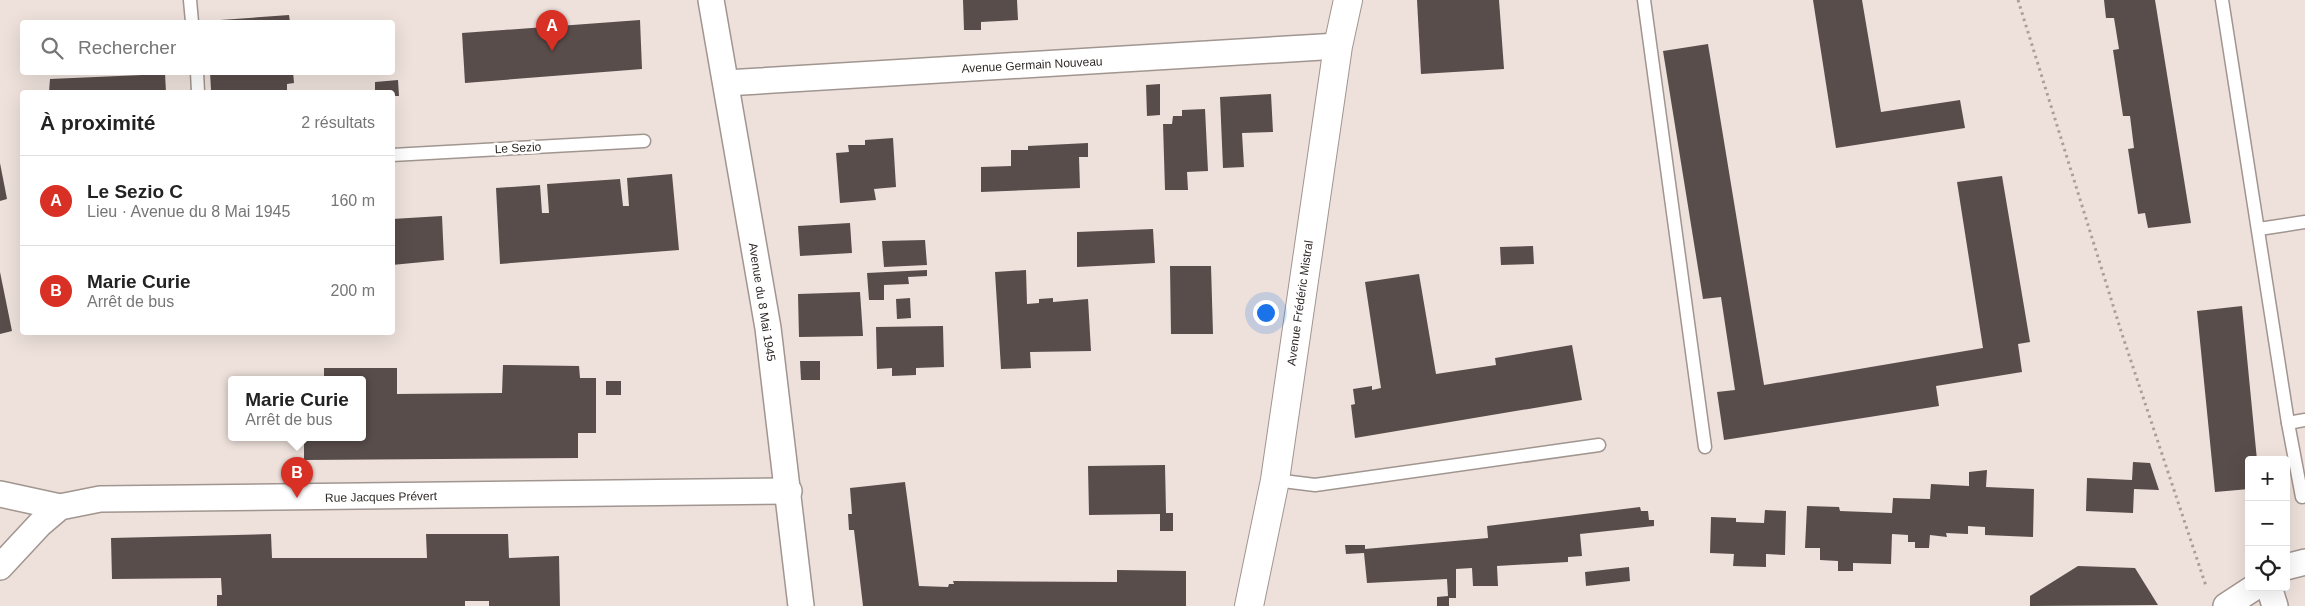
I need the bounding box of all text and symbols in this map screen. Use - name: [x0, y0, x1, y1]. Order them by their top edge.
- pin: A: [536, 10, 568, 51]
- search box: [20, 20, 395, 75]
- icon: search: [38, 34, 66, 62]
- text: Rechercher: [78, 37, 176, 58]
- street label: Avenue Germain Nouveau: [961, 54, 1103, 76]
- text: À proximité: [40, 111, 156, 134]
- text: 2 résultats: [301, 114, 375, 131]
- street label: Le Sezio: [494, 140, 542, 156]
- text: Le Sezio C: [87, 181, 183, 202]
- text: A: [50, 192, 62, 209]
- text: 160 m: [331, 192, 375, 209]
- text: Lieu · Avenue du 8 Mai 1945: [87, 203, 290, 220]
- street label: Avenue Frédéric Mistral: [1284, 239, 1316, 367]
- street label: Avenue du 8 Mai 1945: [746, 242, 778, 363]
- text: Marie Curie: [87, 271, 190, 292]
- text: B: [50, 282, 62, 299]
- text: 200 m: [331, 282, 375, 299]
- text: Arrêt de bus: [87, 293, 174, 310]
- your location: [1253, 300, 1279, 326]
- popup: [228, 376, 366, 441]
- text: Marie Curie: [245, 389, 349, 410]
- text: Arrêt de bus: [245, 411, 332, 428]
- map controls: [2245, 456, 2290, 591]
- button: +: [2245, 456, 2290, 501]
- pin: B: [281, 457, 313, 498]
- street label: Rue Jacques Prévert: [325, 489, 438, 505]
- button: −: [2245, 501, 2290, 546]
- button: locate: [2245, 546, 2290, 591]

